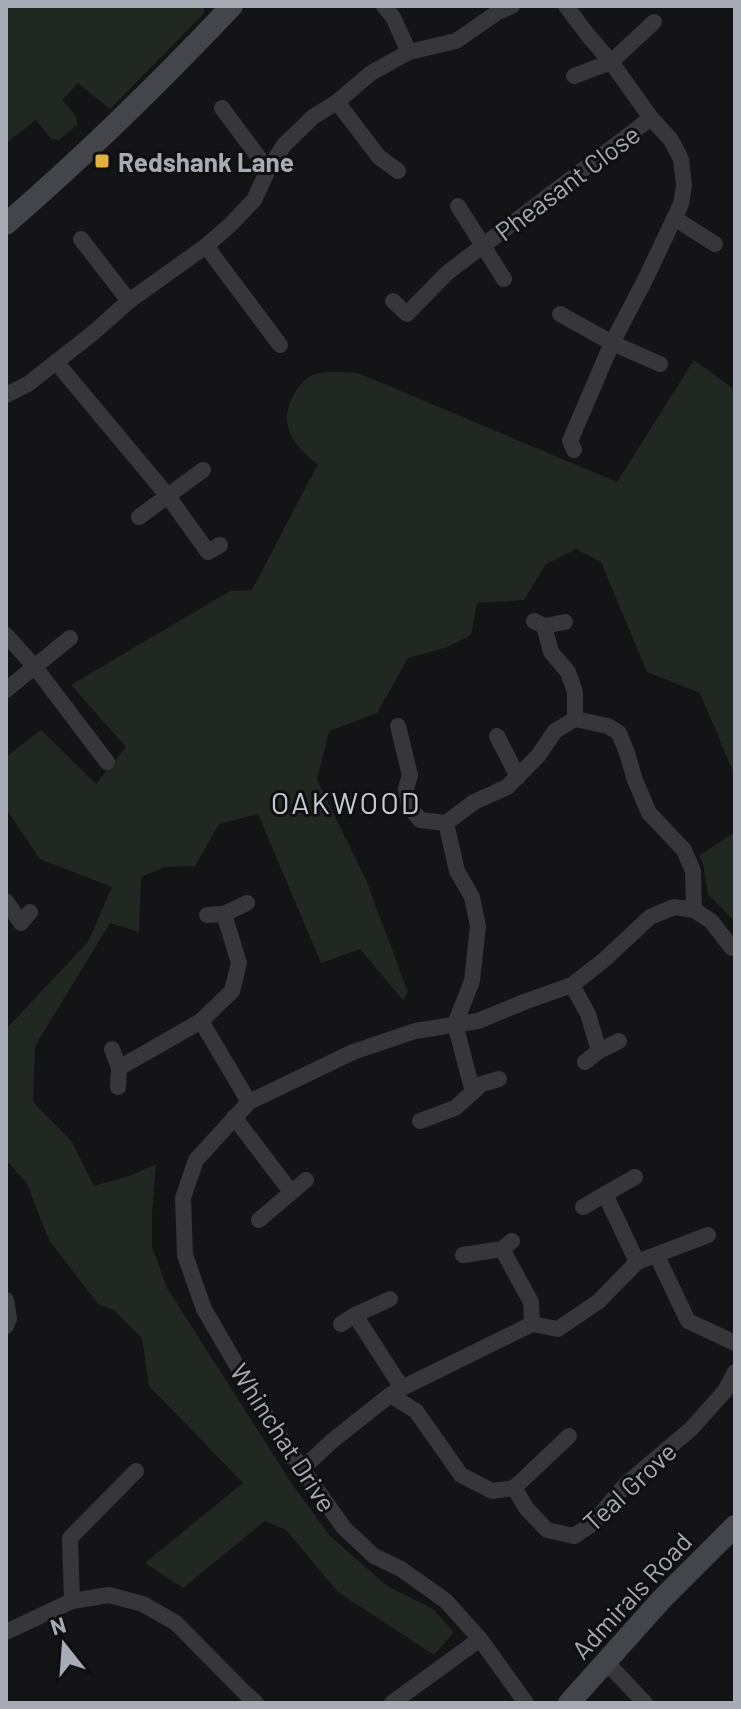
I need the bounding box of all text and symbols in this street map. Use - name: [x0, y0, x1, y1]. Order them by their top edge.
- street label: Pheasant Close: [489, 118, 645, 246]
- place label: Redshank Lane: [118, 146, 294, 177]
- marker: Redshank Lane: [93, 152, 111, 170]
- district label: OAKWOOD: [271, 784, 421, 820]
- street label: Whinchat Drive: [225, 1357, 343, 1517]
- street label: Teal Grove: [576, 1435, 682, 1537]
- street label: Admirals Road: [565, 1525, 697, 1665]
- north arrow: [24, 1605, 104, 1685]
- text: N: [47, 1610, 69, 1639]

